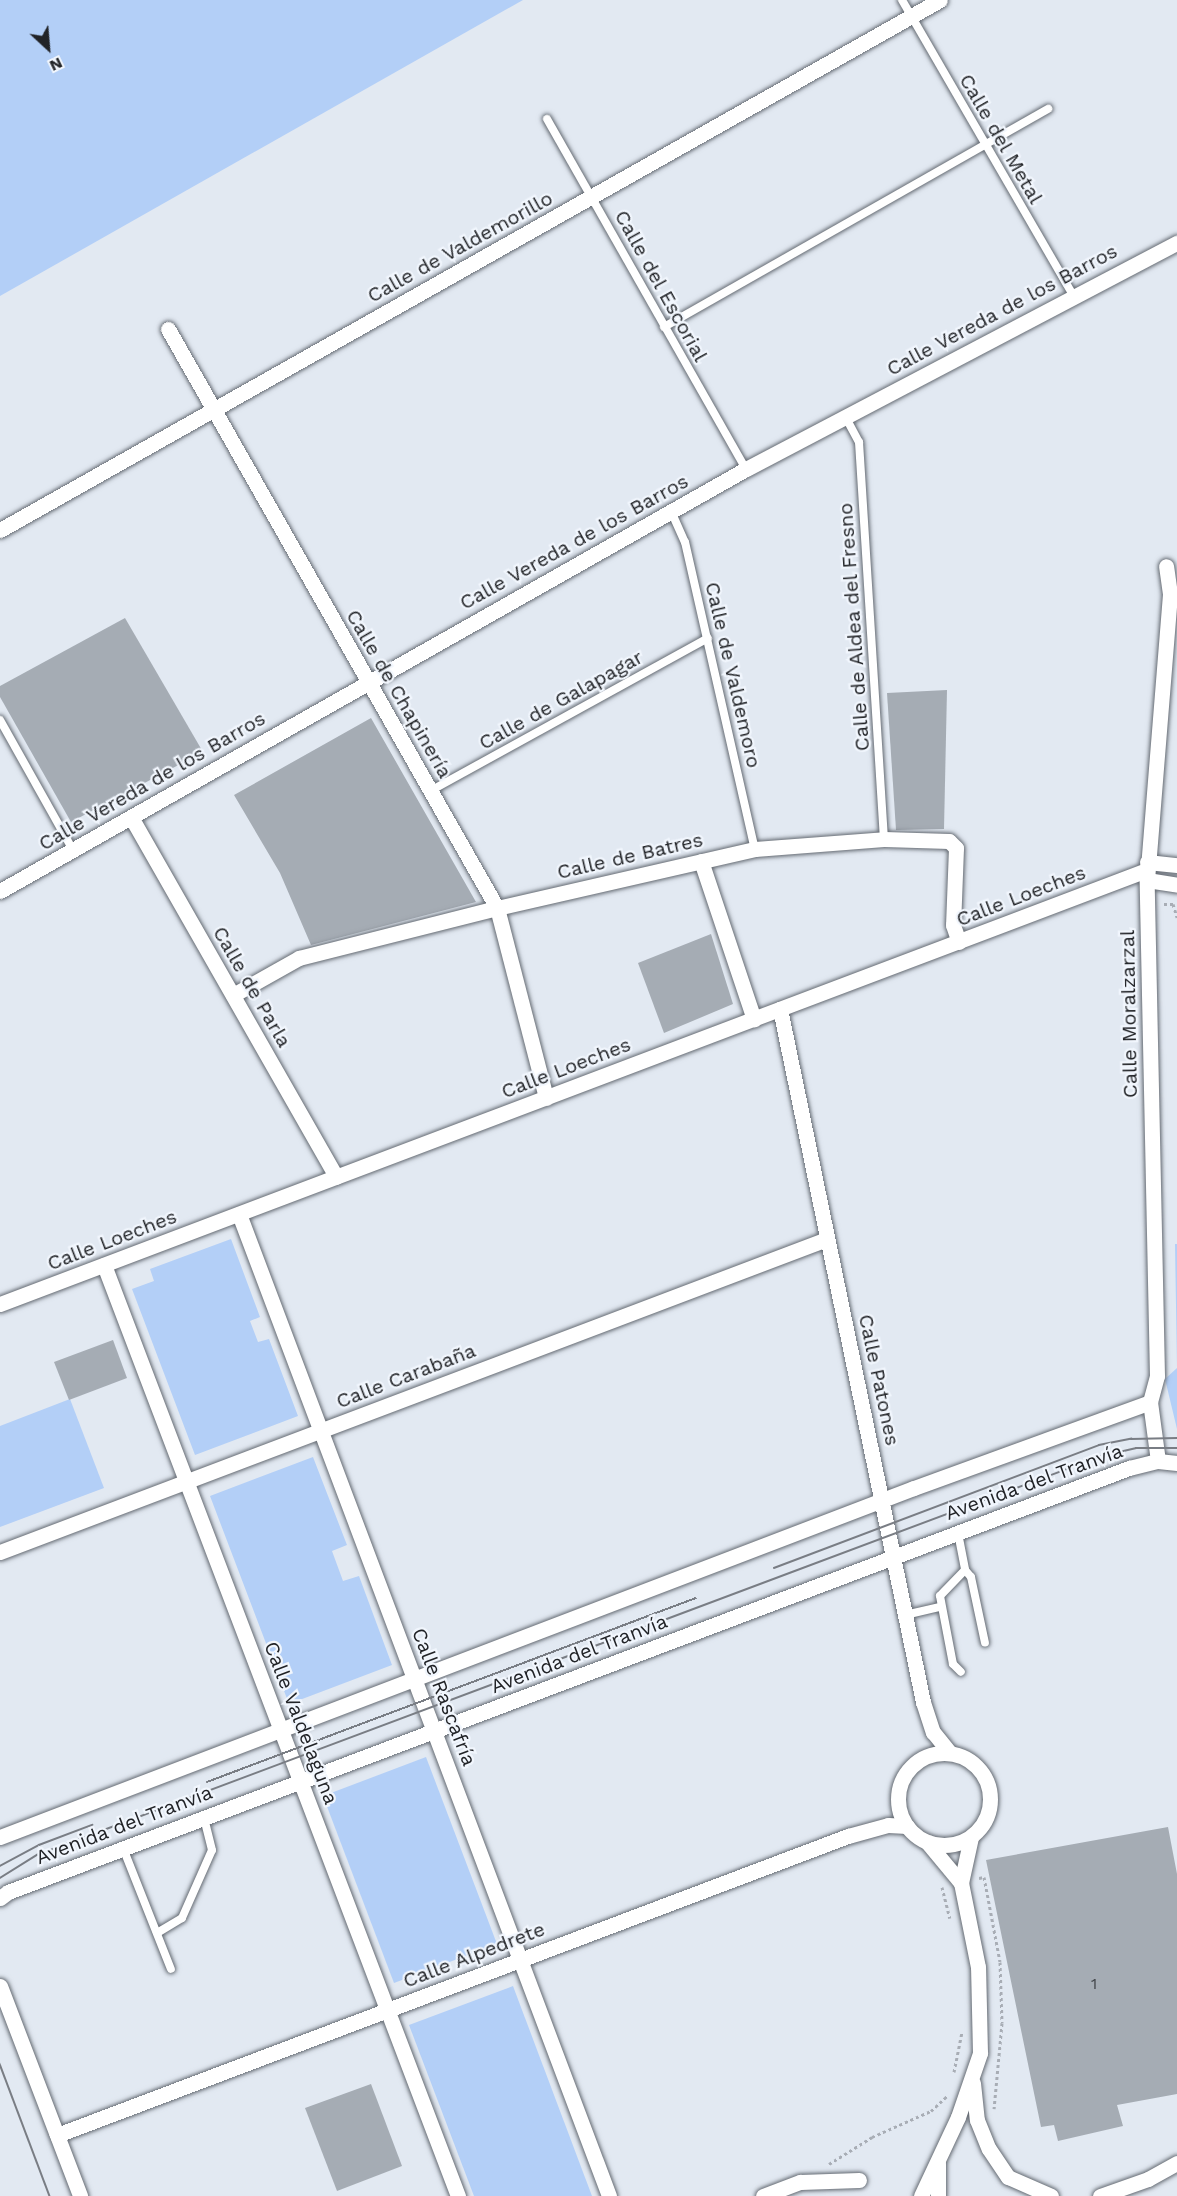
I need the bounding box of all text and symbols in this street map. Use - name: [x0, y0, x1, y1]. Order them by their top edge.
- north arrow: [18, 18, 78, 78]
- text: N: [47, 53, 66, 76]
- street label: Calle del Metal: [954, 70, 1048, 208]
- street label: Calle de Valdemorillo: [363, 186, 557, 308]
- street label: Calle del Escorial: [609, 206, 713, 366]
- street label: Calle Vereda de los Barros: [882, 239, 1122, 381]
- street label: Calle Vereda de los Barros: [455, 469, 693, 615]
- street label: Calle de Aldea del Fresno: [833, 501, 875, 753]
- street label: Calle de Valdemoro: [700, 579, 766, 771]
- street label: Calle de Chapinería: [341, 605, 457, 783]
- street label: Calle de Galapagar: [475, 645, 647, 755]
- street label: Calle Vereda de los Barros: [34, 706, 270, 856]
- street label: Calle de Batres: [555, 828, 705, 884]
- street label: Calle Loeches: [953, 860, 1089, 932]
- street label: Calle de Parla: [208, 922, 296, 1052]
- street label: Calle Moralzarzal: [1116, 930, 1142, 1098]
- street label: Calle Loeches: [498, 1032, 634, 1104]
- street label: Calle Loeches: [44, 1204, 180, 1276]
- street label: Calle Patones: [853, 1312, 905, 1448]
- street label: Calle Carabaña: [333, 1338, 479, 1414]
- street label: Avenida del Tranvía: [941, 1438, 1127, 1526]
- street label: Avenida del Tranvía: [487, 1609, 671, 1699]
- street label: Calle Rascafría: [407, 1625, 481, 1769]
- street label: Calle Valdelaguna: [259, 1638, 343, 1808]
- street label: Avenida del Tranvía: [32, 1780, 216, 1870]
- street label: Calle Alpedrete: [399, 1917, 549, 1993]
- house number: 1: [1091, 1974, 1097, 1994]

